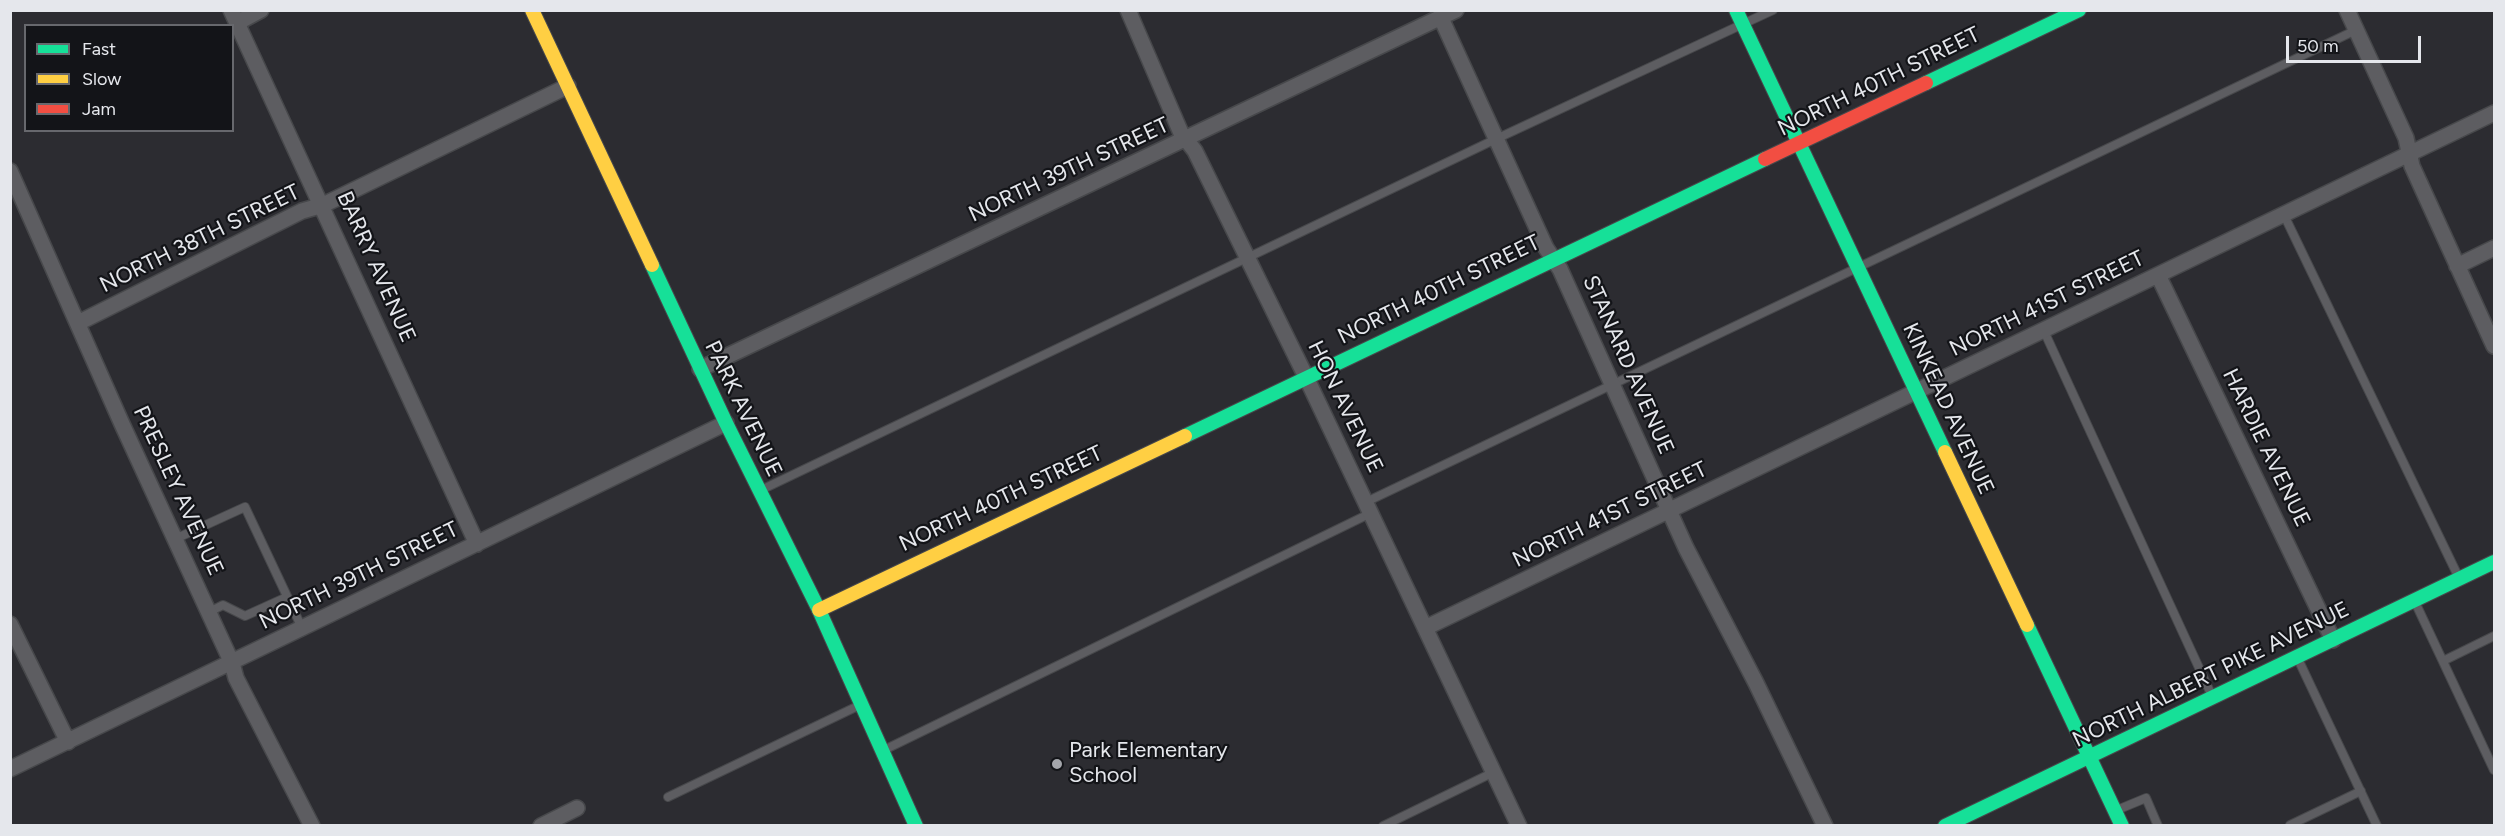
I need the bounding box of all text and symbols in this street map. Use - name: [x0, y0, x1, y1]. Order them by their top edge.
- street label: NORTH 40TH STREET: [1774, 22, 1984, 142]
- legend: [24, 24, 234, 132]
- scale bar: [2289, 24, 2424, 62]
- text: 50 m: [2297, 35, 2339, 57]
- text: Fast: [82, 38, 116, 60]
- text: Slow: [82, 68, 121, 90]
- text: Jam: [82, 98, 116, 120]
- street label: NORTH 39TH STREET: [965, 112, 1173, 228]
- street label: NORTH 38TH STREET: [96, 179, 304, 299]
- street label: BARRY AVENUE: [331, 187, 421, 347]
- street label: NORTH 40TH STREET: [1334, 230, 1544, 350]
- street label: NORTH 41ST STREET: [1945, 245, 2149, 363]
- street label: STANARD AVENUE: [1577, 271, 1679, 459]
- street label: KINKEAD AVENUE: [1897, 319, 1999, 499]
- street label: PARK AVENUE: [699, 337, 787, 481]
- street label: HON AVENUE: [1302, 337, 1388, 477]
- street label: HARDIE AVENUE: [2216, 365, 2316, 531]
- street label: PRESLEY AVENUE: [127, 402, 229, 580]
- street label: NORTH 40TH STREET: [895, 440, 1107, 558]
- street label: NORTH 41ST STREET: [1508, 456, 1712, 574]
- street label: NORTH 39TH STREET: [255, 516, 463, 636]
- street label: NORTH ALBERT PIKE AVENUE: [2068, 596, 2354, 754]
- place label: Park Elementary School: [1069, 738, 1228, 790]
- marker: Park Elementary School: [1050, 757, 1064, 771]

